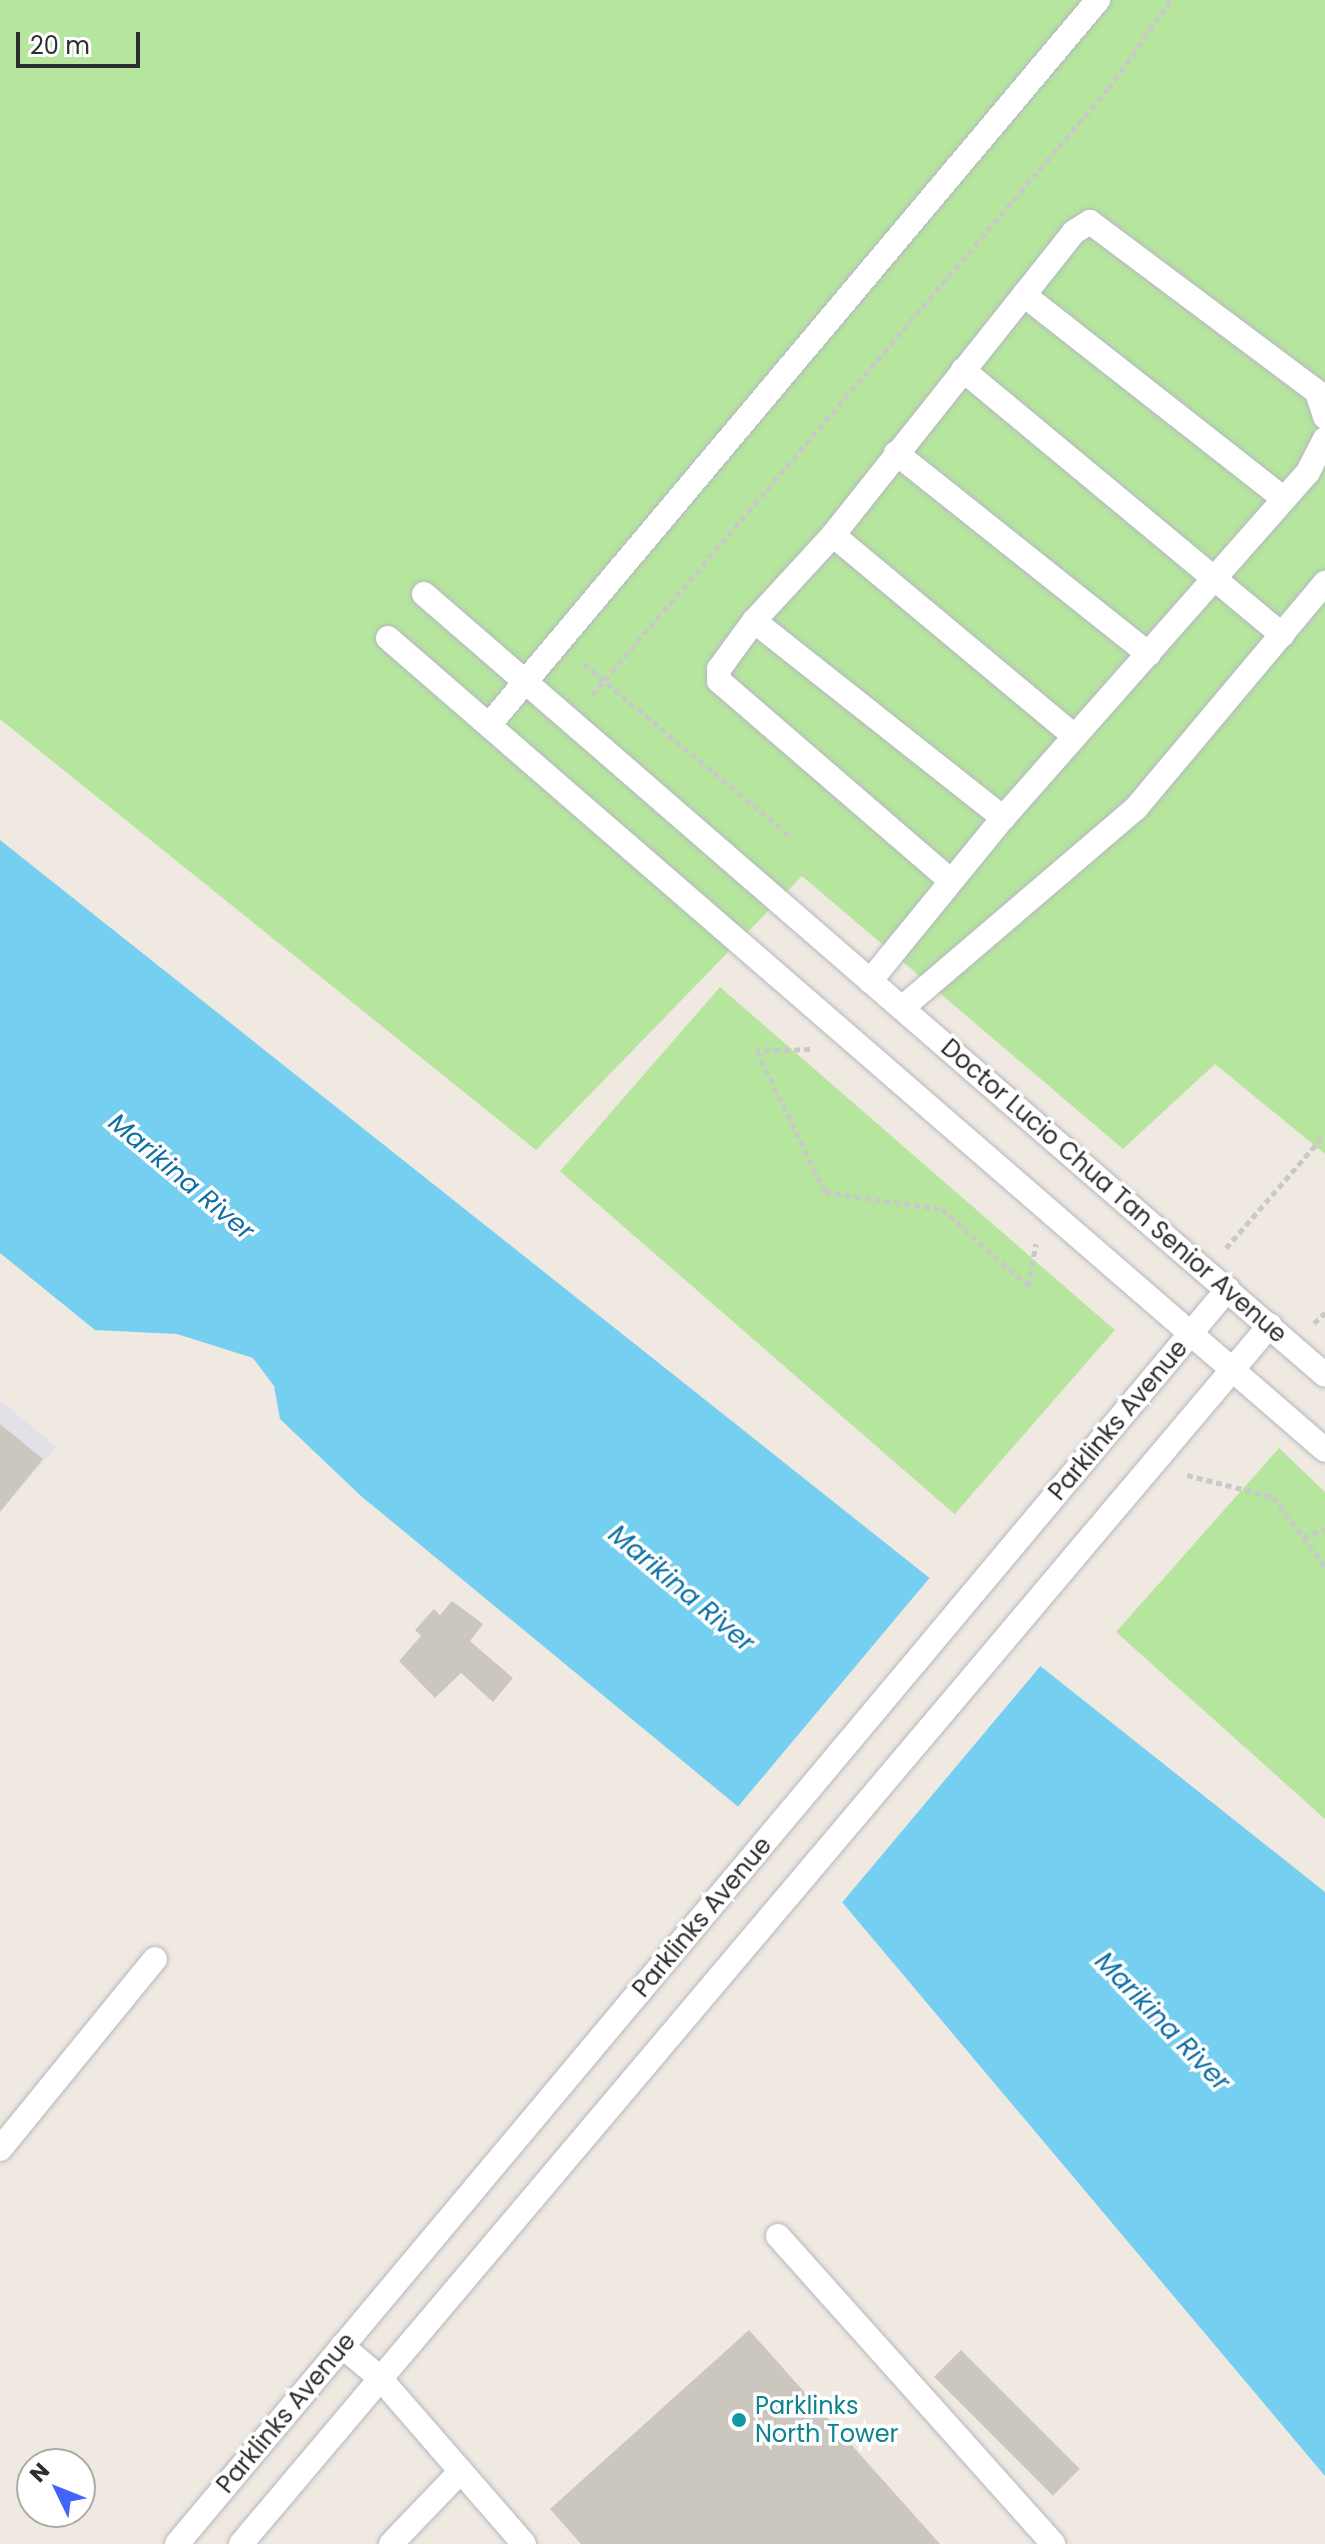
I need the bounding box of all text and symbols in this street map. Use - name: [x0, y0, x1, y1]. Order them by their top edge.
- scale bar: [20, 16, 144, 66]
- text: 20 m: [30, 29, 90, 62]
- street label: Doctor Lucio Chua Tan Senior Avenue: [935, 1033, 1293, 1349]
- water label: Marikina River: [102, 1107, 260, 1247]
- street label: Parklinks Avenue: [1043, 1334, 1193, 1506]
- water label: Marikina River: [602, 1519, 760, 1659]
- street label: Parklinks Avenue: [627, 1831, 777, 2003]
- water label: Marikina River: [1088, 1946, 1236, 2098]
- street label: Parklinks Avenue: [211, 2327, 361, 2499]
- place label: Parklinks North Tower: [755, 2392, 899, 2448]
- marker: Parklinks North Tower: [730, 2411, 748, 2429]
- north arrow: [16, 2448, 96, 2528]
- text: N: [23, 2456, 57, 2489]

